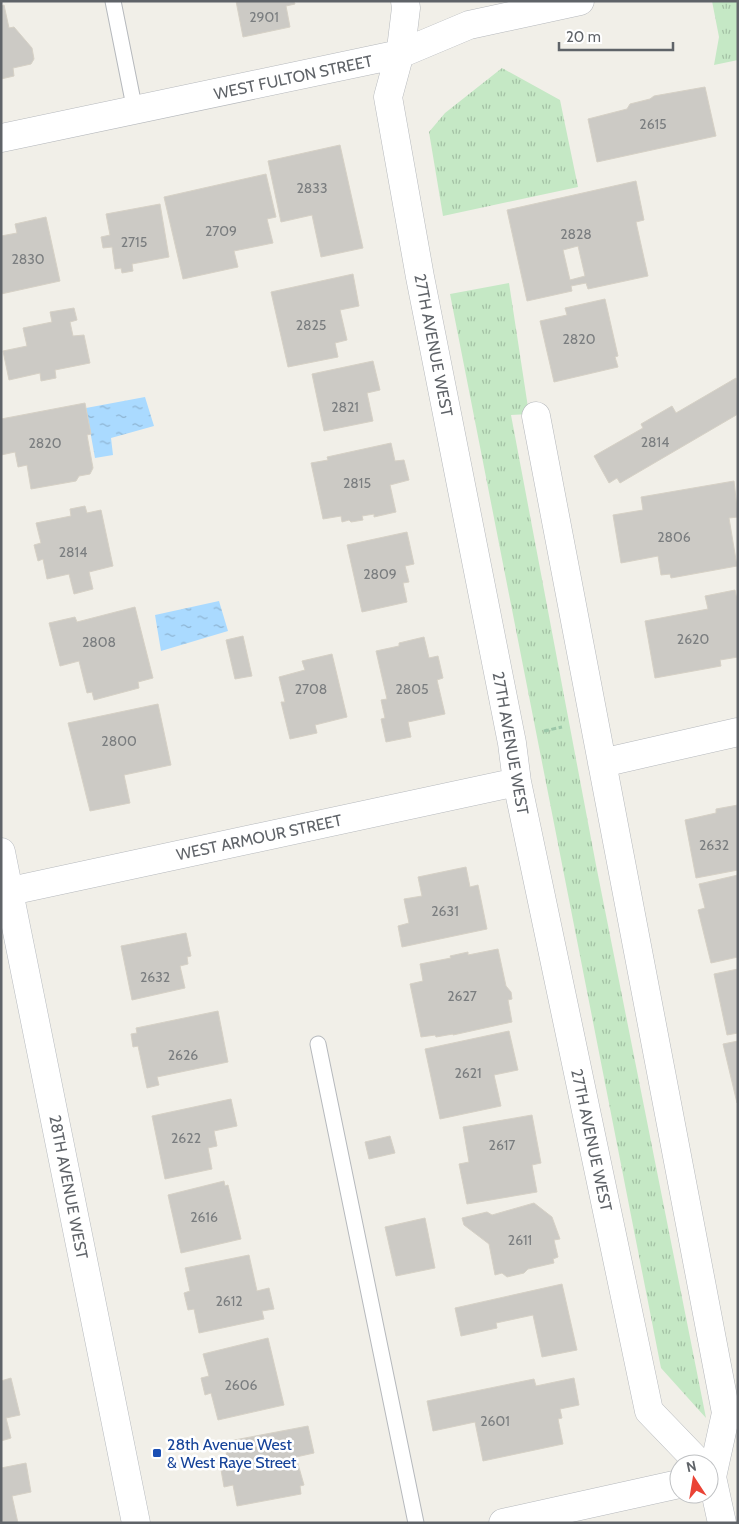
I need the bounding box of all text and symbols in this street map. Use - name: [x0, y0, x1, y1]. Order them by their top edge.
- house number: 2901: [249, 8, 279, 26]
- scale bar: [559, 20, 673, 52]
- text: 20 m: [566, 28, 601, 46]
- street label: WEST FULTON STREET: [212, 51, 375, 104]
- house number: 2615: [639, 115, 667, 133]
- house number: 2833: [297, 179, 327, 197]
- house number: 2709: [205, 222, 237, 240]
- house number: 2828: [560, 225, 592, 243]
- house number: 2715: [121, 233, 147, 251]
- house number: 2830: [11, 250, 45, 268]
- street label: 27TH AVENUE WEST: [410, 272, 457, 419]
- house number: 2825: [296, 316, 326, 334]
- house number: 2820: [563, 330, 596, 348]
- house number: 2821: [331, 398, 359, 416]
- house number: 2814: [641, 433, 669, 451]
- house number: 2820: [29, 434, 62, 452]
- house number: 2815: [343, 474, 371, 492]
- house number: 2806: [657, 528, 691, 546]
- house number: 2814: [59, 543, 87, 561]
- house number: 2809: [363, 565, 397, 583]
- house number: 2620: [677, 630, 709, 648]
- house number: 2808: [82, 633, 116, 651]
- street label: 27TH AVENUE WEST: [489, 670, 533, 817]
- house number: 2708: [295, 680, 327, 698]
- house number: 2805: [395, 680, 429, 698]
- house number: 2800: [101, 732, 137, 750]
- street label: WEST ARMOUR STREET: [175, 811, 344, 864]
- house number: 2632: [699, 836, 729, 854]
- house number: 2631: [431, 902, 459, 920]
- house number: 2632: [140, 968, 170, 986]
- house number: 2627: [447, 987, 477, 1005]
- house number: 2626: [168, 1046, 198, 1064]
- house number: 2621: [454, 1064, 482, 1082]
- street label: 27TH AVENUE WEST: [567, 1067, 616, 1213]
- street label: 28TH AVENUE WEST: [45, 1113, 92, 1261]
- house number: 2622: [171, 1129, 201, 1147]
- house number: 2617: [489, 1136, 515, 1154]
- house number: 2616: [190, 1208, 218, 1226]
- house number: 2611: [508, 1231, 532, 1249]
- house number: 2612: [215, 1292, 243, 1310]
- house number: 2606: [224, 1376, 258, 1394]
- house number: 2601: [480, 1412, 510, 1430]
- place label: 28th Avenue West & West Raye Street: [167, 1435, 297, 1472]
- marker: 28th Avenue West & West Raye Street: [151, 1447, 163, 1459]
- north arrow: [669, 1454, 719, 1504]
- text: N: [685, 1456, 698, 1476]

